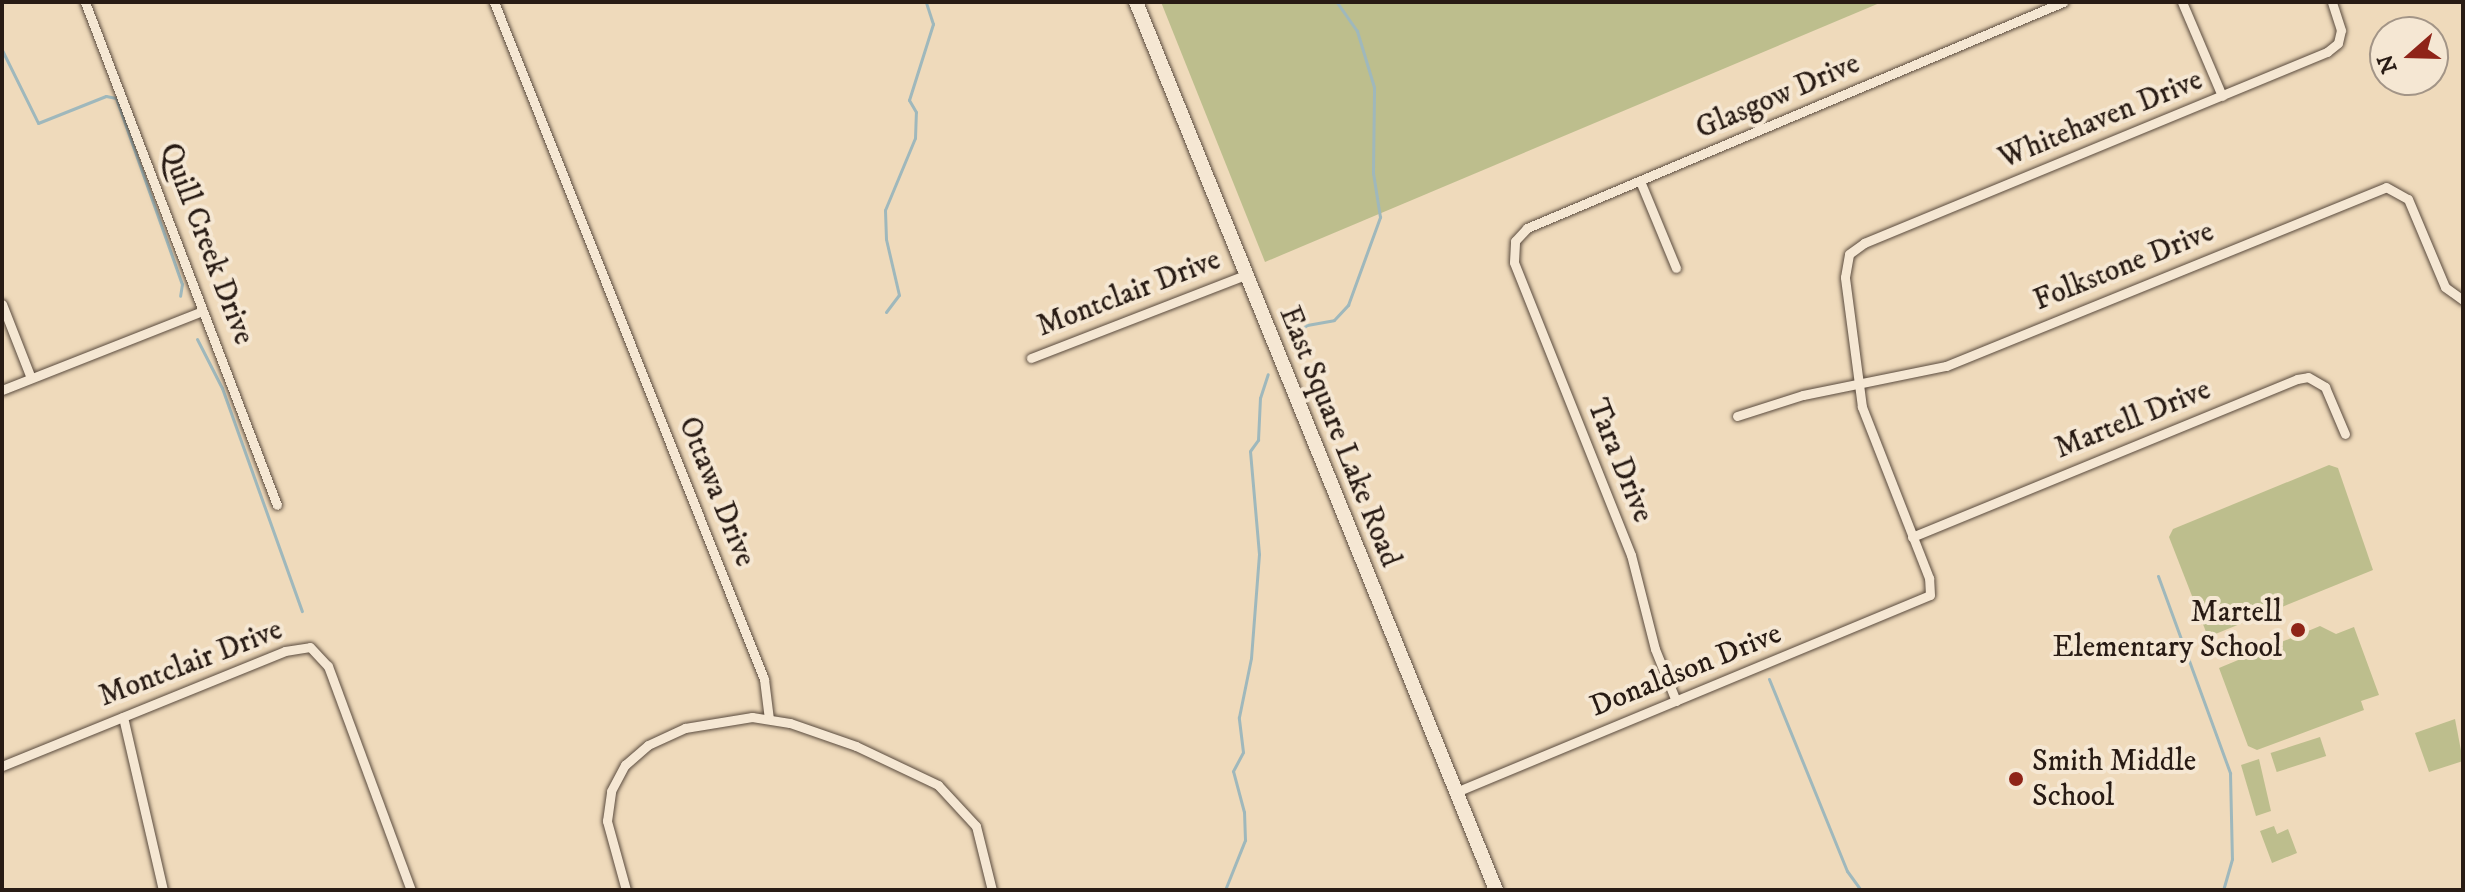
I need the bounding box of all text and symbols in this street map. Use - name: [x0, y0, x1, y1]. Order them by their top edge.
- north arrow: [2369, 16, 2449, 96]
- street label: Glasgow Drive: [1691, 46, 1865, 148]
- text: N: [2372, 51, 2404, 77]
- street label: Whitehaven Drive: [1994, 63, 2208, 177]
- street label: Quill Creek Drive: [151, 138, 261, 350]
- street label: Folkstone Drive: [2029, 215, 2219, 319]
- street label: Montclair Drive: [1032, 243, 1226, 345]
- street label: East Square Lake Road: [1270, 301, 1408, 573]
- street label: Martell Drive: [2050, 372, 2216, 468]
- street label: Tara Drive: [1578, 394, 1660, 528]
- street label: Ottawa Drive: [670, 412, 762, 572]
- place label: Martell Elementary School: [2053, 595, 2282, 666]
- street label: Montclair Drive: [94, 613, 288, 715]
- street label: Donaldson Drive: [1585, 616, 1787, 726]
- marker: Martell Elementary School: [2289, 621, 2307, 639]
- place label: Smith Middle School: [2032, 744, 2196, 814]
- marker: Smith Middle School: [2007, 770, 2025, 788]

